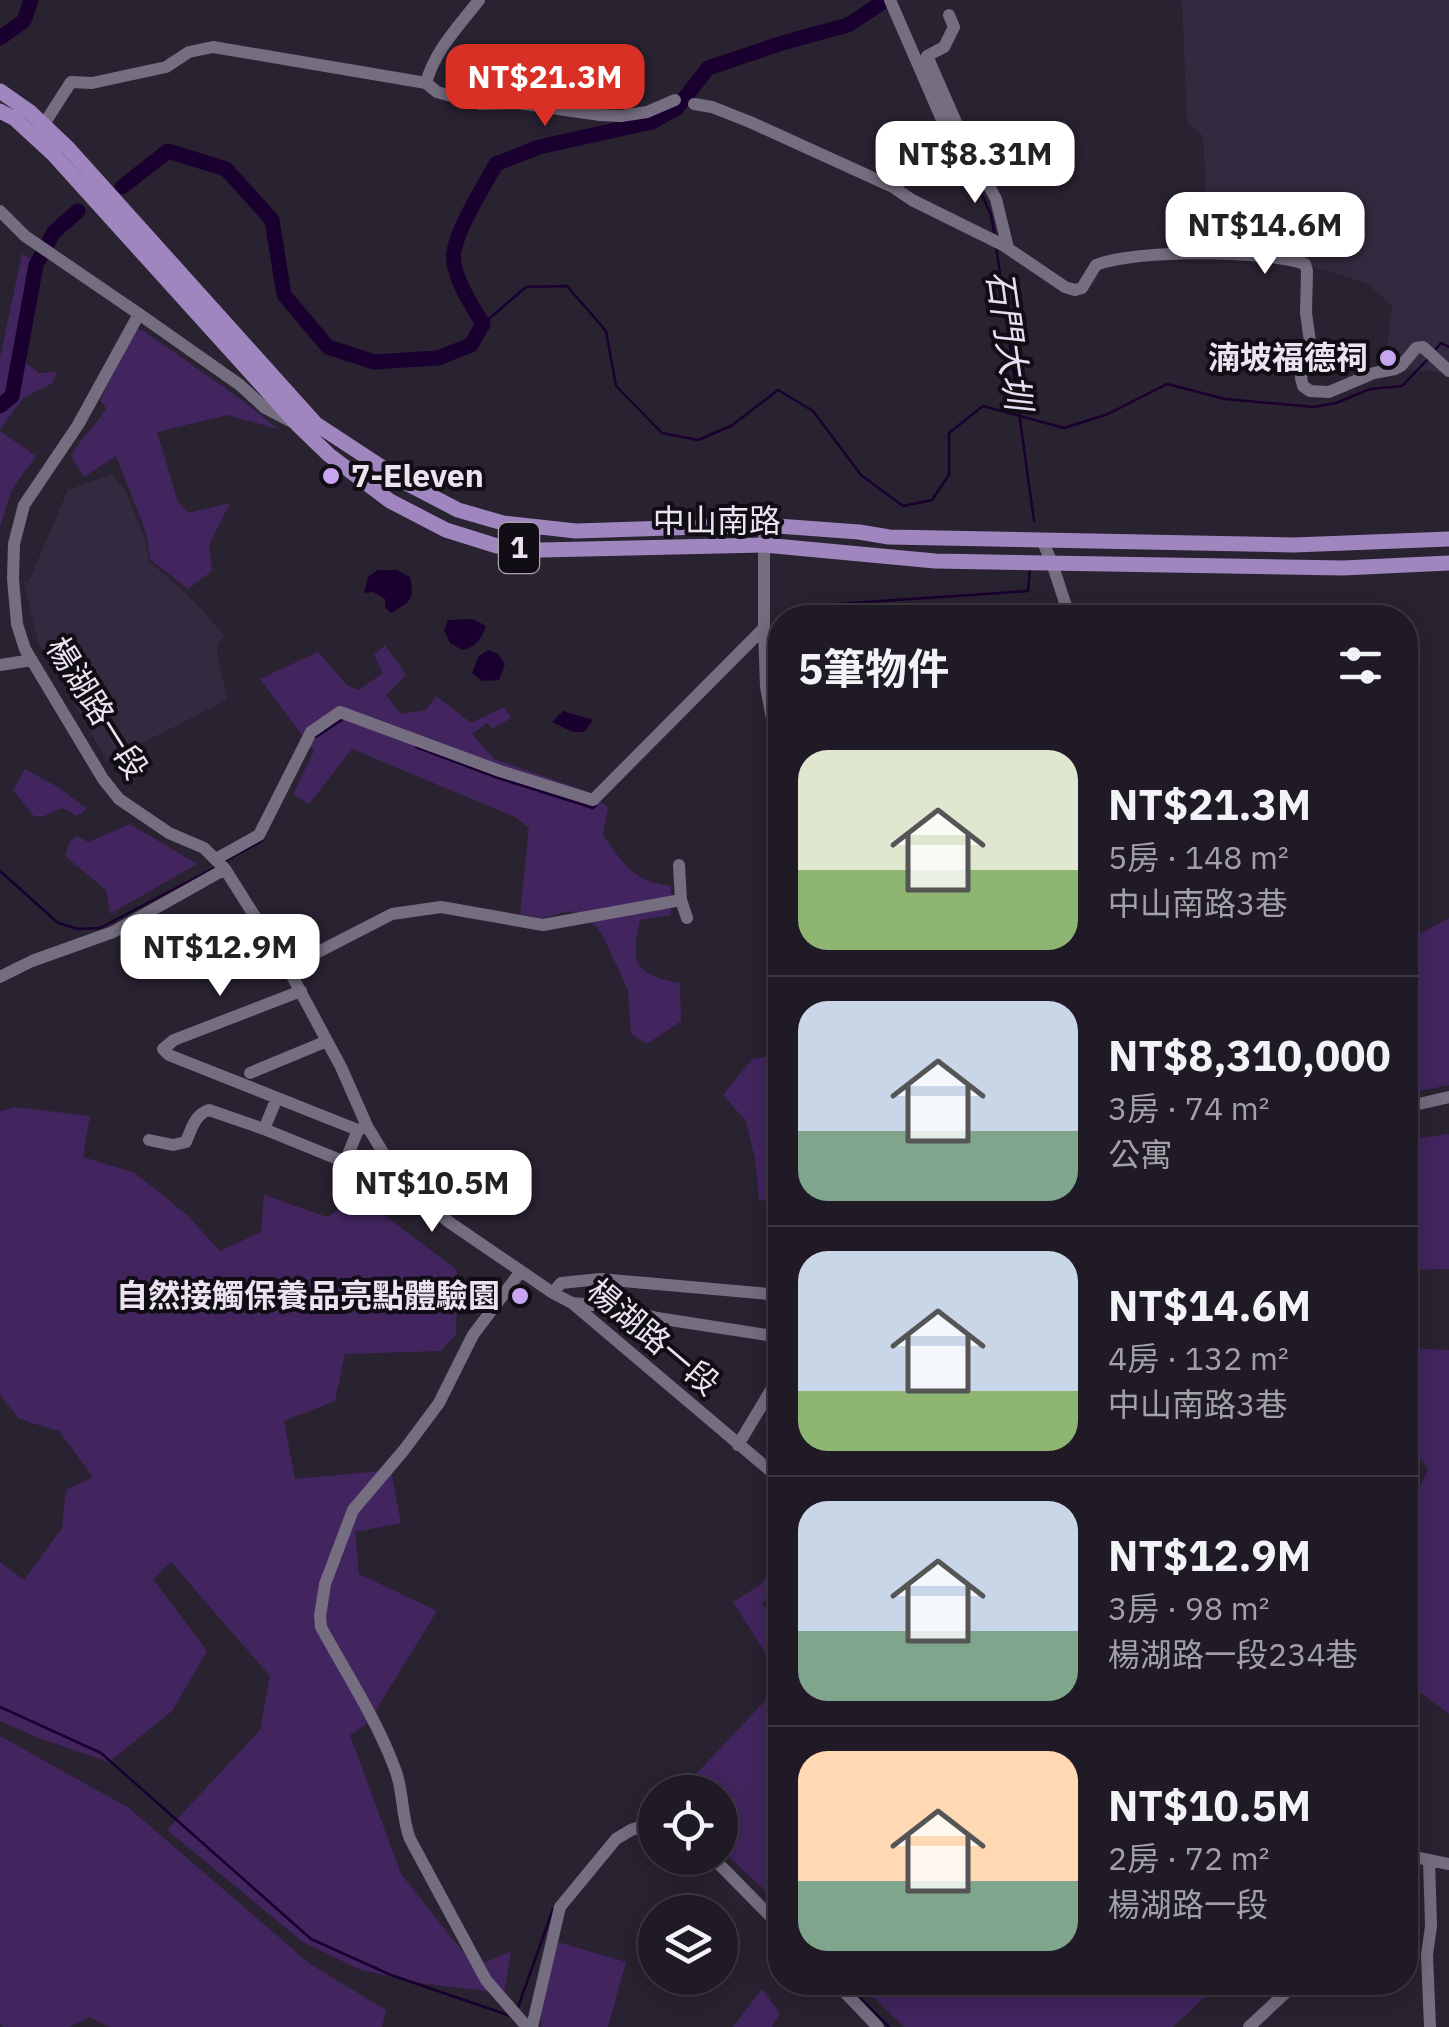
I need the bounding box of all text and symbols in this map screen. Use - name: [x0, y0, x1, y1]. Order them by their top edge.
- pin: NT$21.3M: [442, 44, 648, 129]
- text: NT$21.3M: [468, 55, 622, 97]
- pin: NT$8.31M: [872, 121, 1078, 206]
- text: NT$8.31M: [898, 132, 1052, 174]
- pin: NT$14.6M: [1162, 192, 1368, 277]
- text: NT$14.6M: [1188, 203, 1342, 245]
- water label: 石門大圳: [977, 267, 1043, 417]
- place label: 湳坡福德祠: [1208, 336, 1368, 378]
- marker: 湳坡福德祠: [1377, 347, 1399, 369]
- place label: 7-Eleven: [351, 454, 484, 496]
- marker: 7-Eleven: [320, 465, 342, 487]
- street label: 中山南路: [653, 499, 781, 541]
- road number: 1: [499, 523, 539, 573]
- street label: 楊湖路一段: [38, 628, 158, 786]
- icon: filters: [1333, 638, 1388, 693]
- text: 5筆物件: [798, 641, 949, 696]
- text: NT$21.3M: [1108, 777, 1311, 832]
- icon: home: [878, 790, 998, 910]
- text: 5房 · 148 m²: [1108, 836, 1289, 878]
- text: 中山南路3巷: [1108, 882, 1287, 924]
- pin: NT$12.9M: [117, 914, 323, 999]
- text: NT$12.9M: [143, 925, 297, 967]
- text: NT$8,310,000: [1108, 1028, 1391, 1083]
- icon: home: [878, 1041, 998, 1161]
- text: 3房 · 74 m²: [1108, 1087, 1270, 1129]
- text: 公寓: [1108, 1133, 1172, 1175]
- pin: NT$10.5M: [329, 1150, 535, 1235]
- text: NT$10.5M: [355, 1161, 509, 1203]
- street label: 楊湖路一段: [579, 1269, 728, 1404]
- place label: 自然接觸保養品亮點體驗園: [116, 1274, 500, 1316]
- text: NT$14.6M: [1108, 1278, 1311, 1333]
- marker: 自然接觸保養品亮點體驗園: [509, 1285, 531, 1307]
- icon: home: [878, 1291, 998, 1411]
- text: 4房 · 132 m²: [1108, 1337, 1289, 1379]
- text: 中山南路3巷: [1108, 1383, 1287, 1425]
- text: NT$12.9M: [1108, 1528, 1311, 1583]
- icon: home: [878, 1541, 998, 1661]
- text: 3房 · 98 m²: [1108, 1587, 1270, 1629]
- text: 楊湖路一段234巷: [1108, 1633, 1358, 1675]
- map controls: [638, 1775, 738, 1995]
- button: locate: [638, 1775, 738, 1875]
- text: NT$10.5M: [1108, 1778, 1311, 1833]
- icon: home: [878, 1791, 998, 1911]
- text: 2房 · 72 m²: [1108, 1837, 1270, 1879]
- text: 楊湖路一段: [1108, 1883, 1268, 1925]
- button: layers: [638, 1895, 738, 1995]

